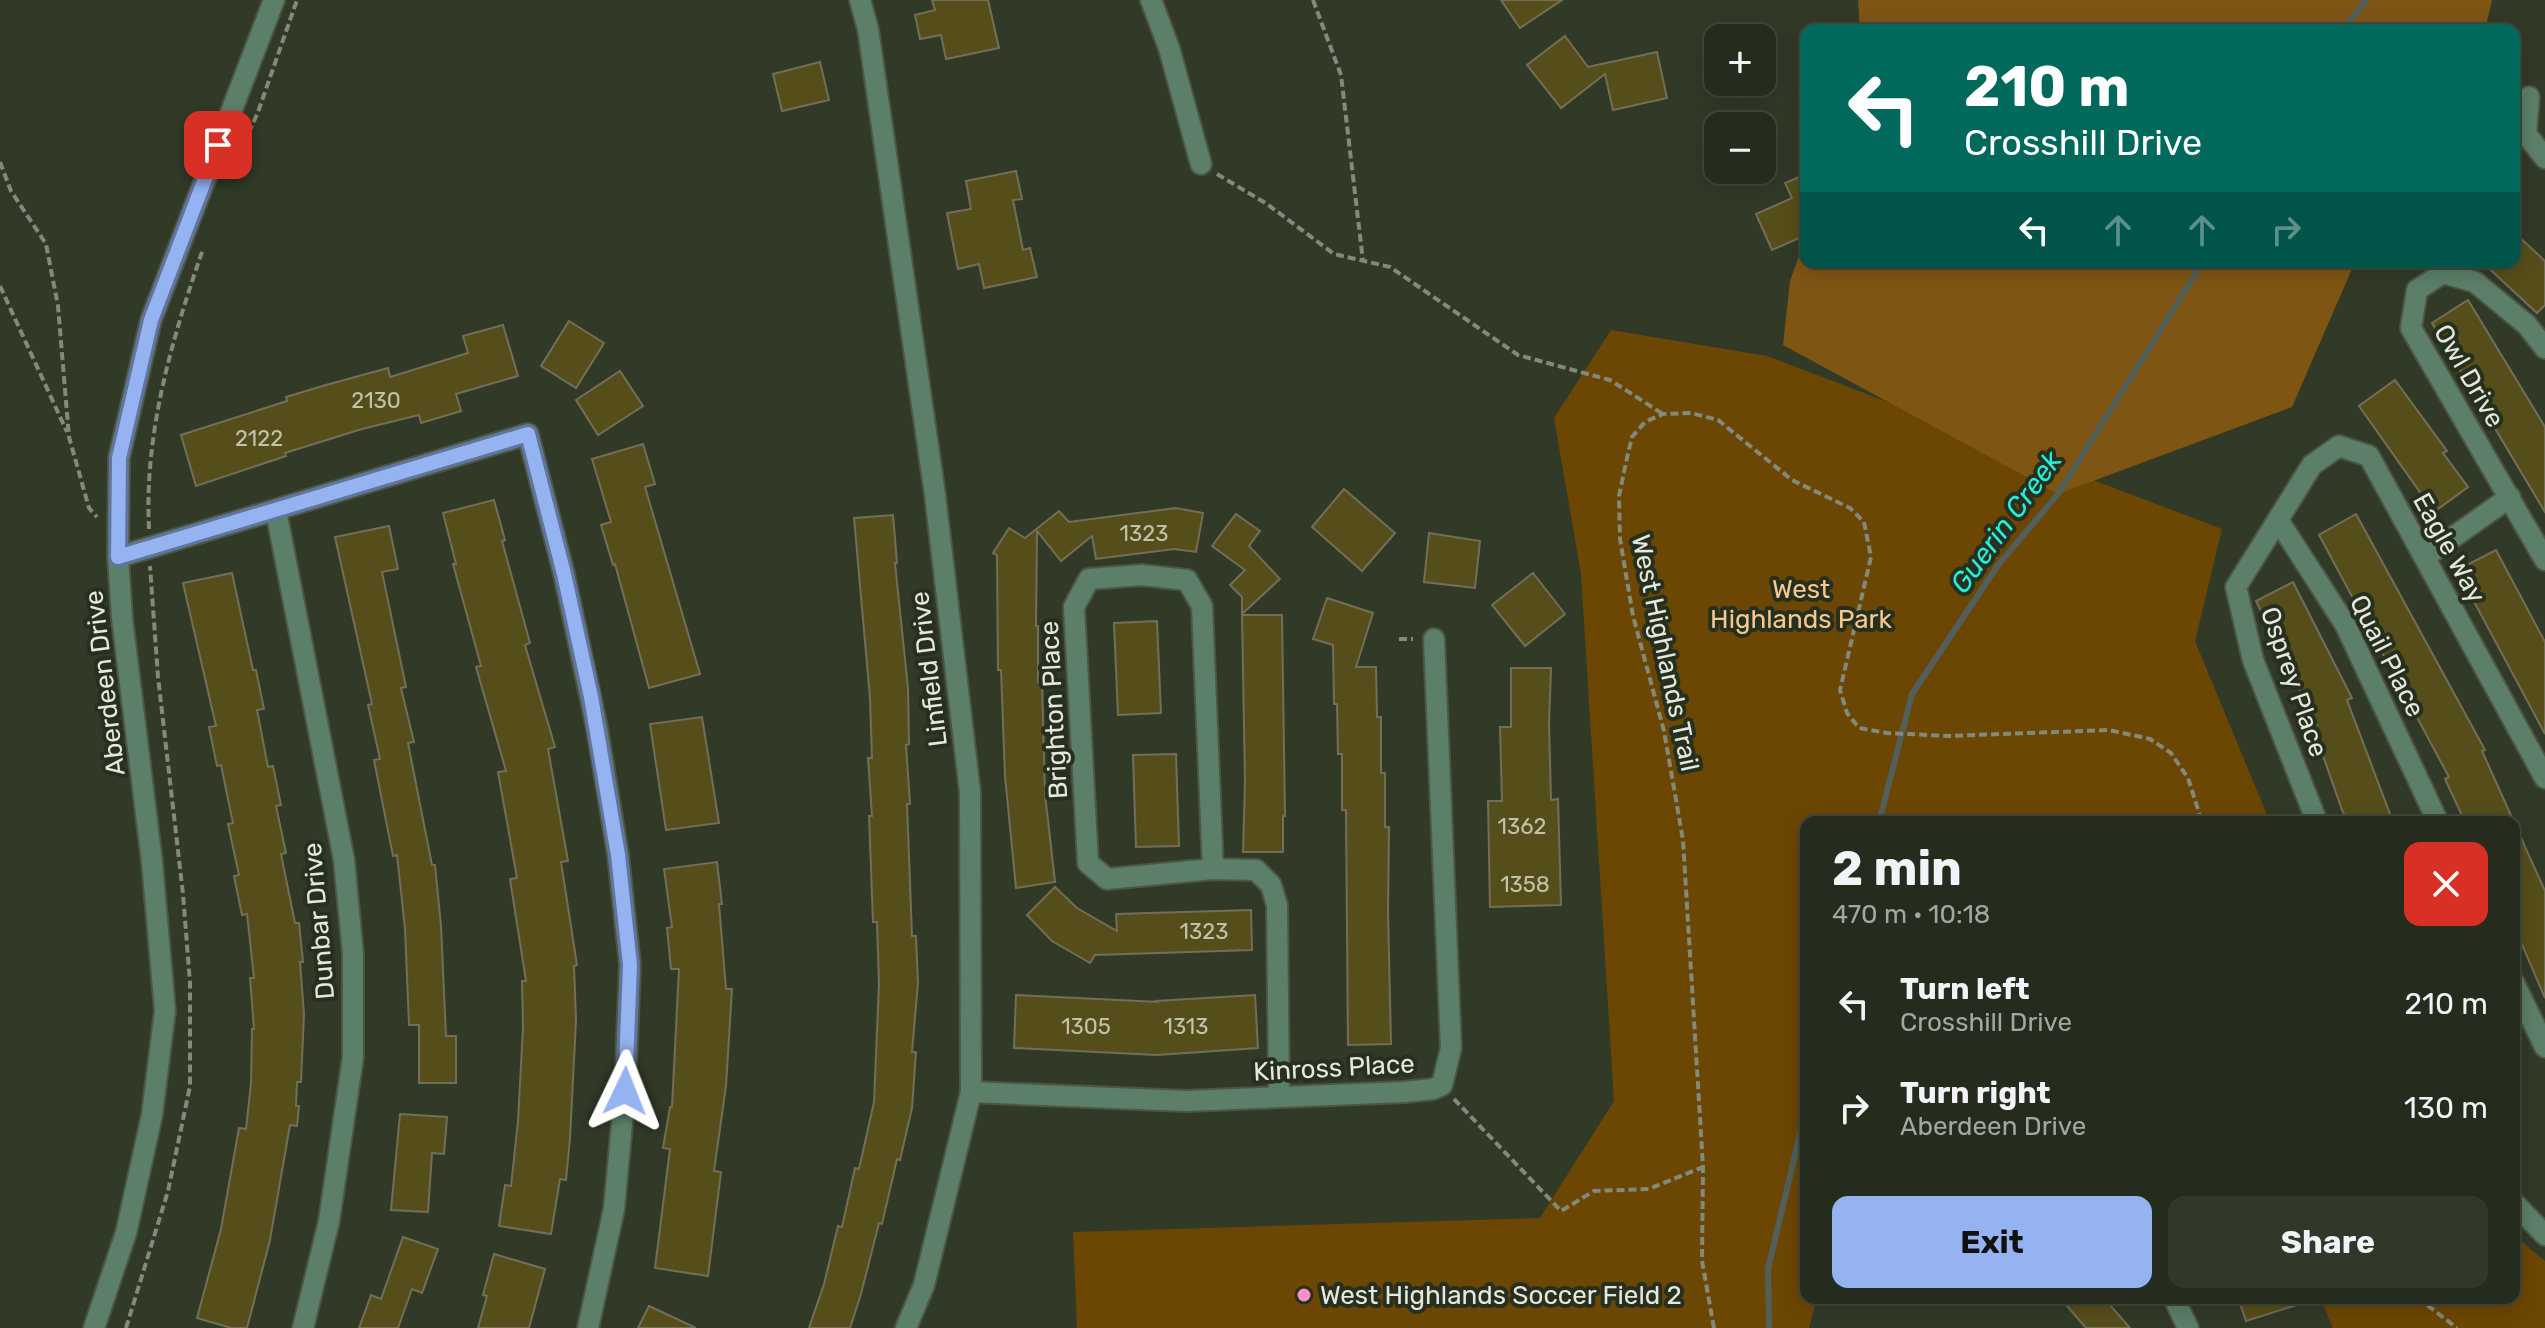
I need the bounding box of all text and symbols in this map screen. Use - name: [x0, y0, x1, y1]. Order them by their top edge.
- map controls: [1704, 24, 1776, 184]
- button: +: [1704, 24, 1776, 96]
- text: 210 m: [1964, 54, 2130, 120]
- icon: left: [1832, 56, 1936, 160]
- pin: [184, 111, 252, 179]
- button: −: [1704, 112, 1776, 184]
- text: Crosshill Drive: [1964, 121, 2202, 164]
- icon: arrive: [196, 123, 240, 167]
- icon: left: [2012, 208, 2056, 252]
- icon: ahead: [2096, 208, 2140, 252]
- icon: ahead: [2180, 208, 2224, 252]
- icon: right: [2264, 208, 2308, 252]
- street label: Owl Drive: [2427, 319, 2511, 433]
- house number: 2130: [351, 387, 401, 414]
- house number: 2122: [235, 425, 283, 452]
- water label: Guerin Creek: [1943, 444, 2069, 600]
- street label: Eagle Way: [2406, 488, 2492, 608]
- house number: 1323: [1120, 520, 1168, 547]
- street label: West Highlands Trail: [1625, 532, 1705, 774]
- park label: West Highlands Park: [1710, 574, 1892, 635]
- street label: Aberdeen Drive: [78, 589, 132, 777]
- street label: Linfield Drive: [904, 590, 954, 748]
- street label: Quail Place: [2343, 590, 2431, 722]
- street label: Osprey Place: [2254, 603, 2334, 761]
- street label: Brighton Place: [1034, 620, 1074, 800]
- house number: 1362: [1498, 813, 1546, 840]
- text: 2 min: [1832, 840, 1962, 897]
- street label: Dunbar Drive: [297, 841, 341, 1001]
- button: close: [2404, 842, 2488, 926]
- house number: 1358: [1500, 871, 1550, 898]
- text: 470 m · 10:18: [1832, 899, 1990, 930]
- house number: 1323: [1180, 918, 1228, 945]
- text: Turn left: [1900, 971, 2030, 1007]
- icon: left: [1832, 982, 1876, 1026]
- text: 210 m: [2404, 986, 2488, 1022]
- text: Crosshill Drive: [1900, 1007, 2072, 1038]
- house number: 1305: [1061, 1013, 1111, 1040]
- house number: 1313: [1164, 1013, 1208, 1040]
- street label: Kinross Place: [1253, 1048, 1415, 1088]
- position arrow: [583, 1049, 667, 1133]
- text: Turn right: [1900, 1075, 2051, 1111]
- icon: right: [1832, 1086, 1876, 1130]
- text: 130 m: [2404, 1090, 2488, 1126]
- text: Aberdeen Drive: [1900, 1111, 2086, 1142]
- button: Exit: [1832, 1196, 2152, 1288]
- button: Share: [2168, 1196, 2488, 1288]
- place label: West Highlands Soccer Field 2: [1320, 1280, 1682, 1311]
- marker: West Highlands Soccer Field 2: [1295, 1286, 1313, 1304]

